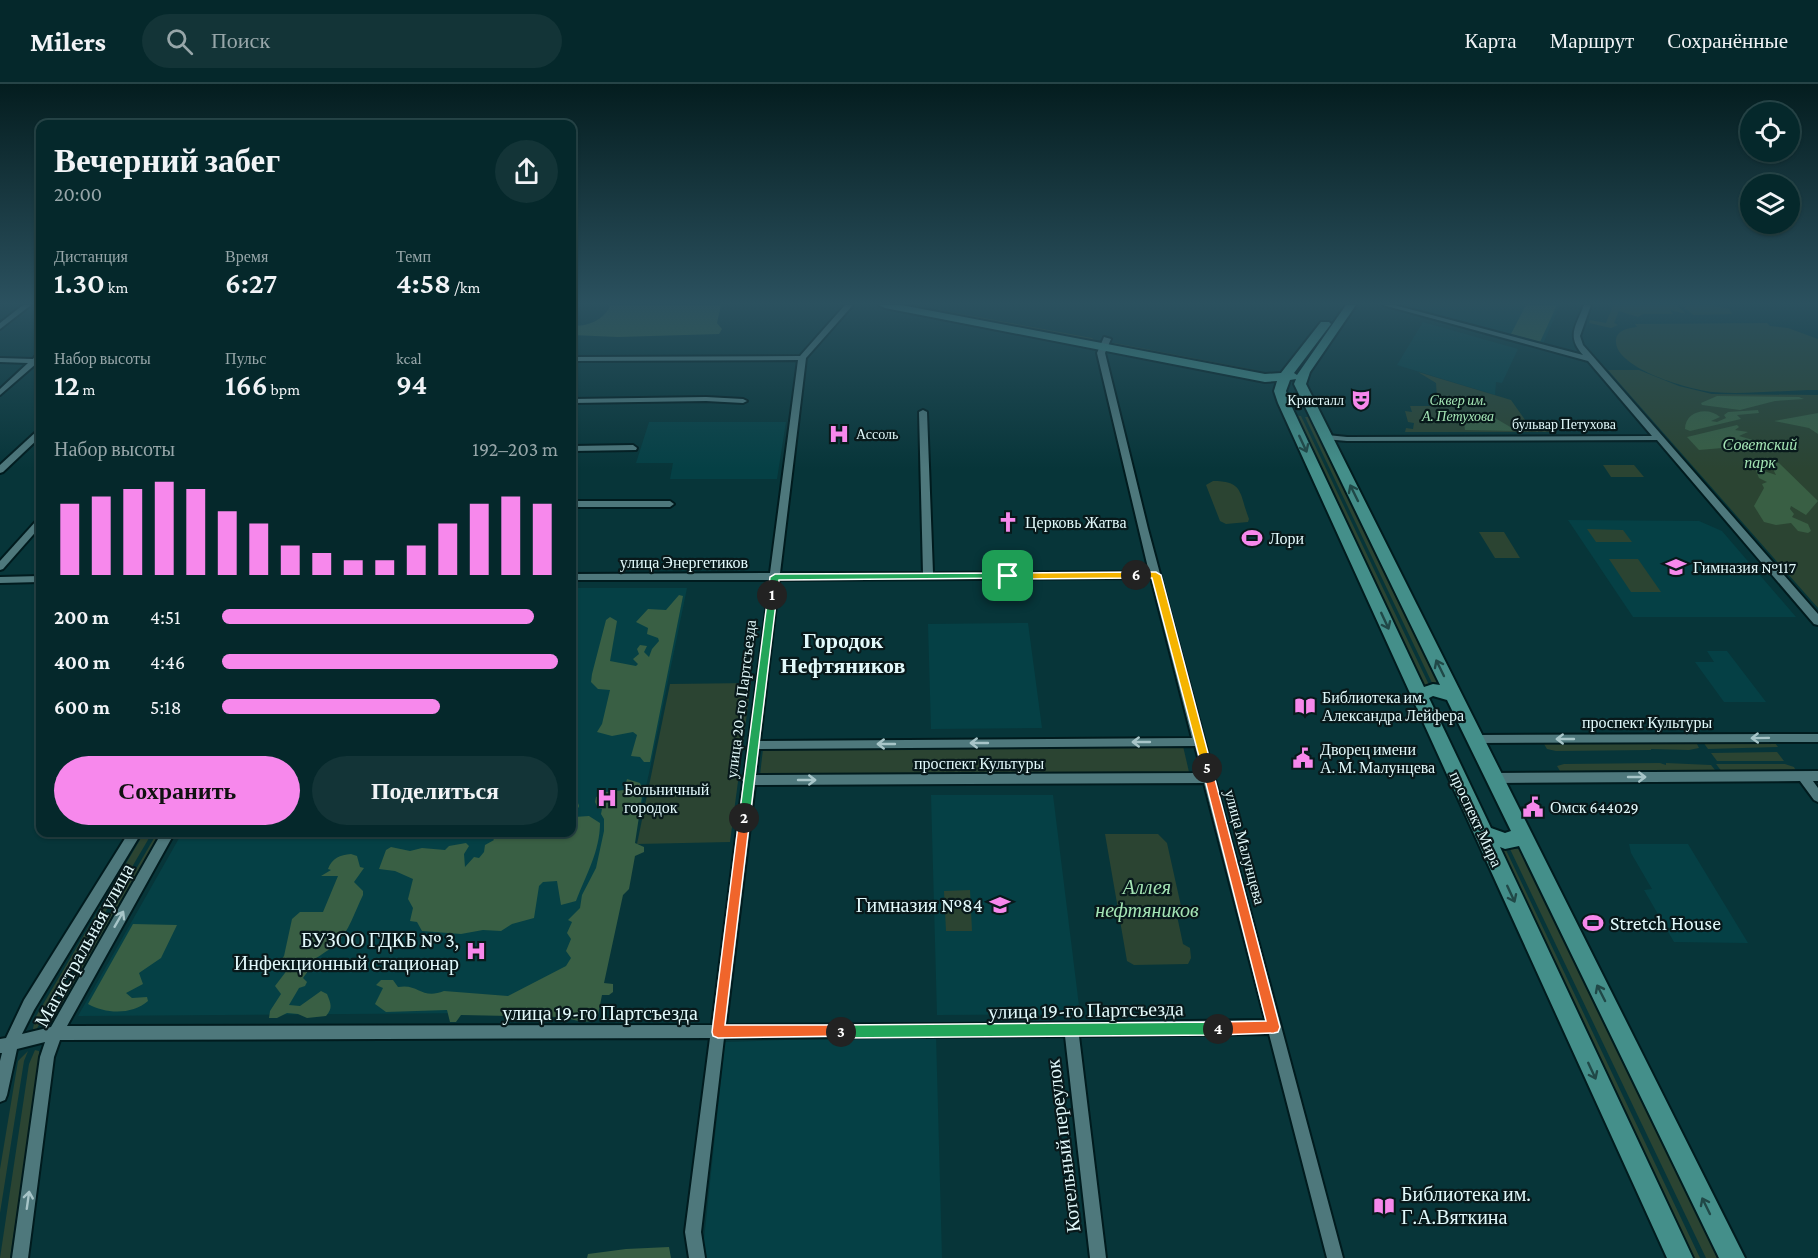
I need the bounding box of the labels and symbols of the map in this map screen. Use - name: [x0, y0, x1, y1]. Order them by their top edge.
- theatre icon: Кристалл: [1349, 388, 1373, 412]
- place label: Кристалл: [1287, 392, 1344, 408]
- park label: Сквер им. А. Петухова: [1421, 392, 1494, 424]
- street label: бульвар Петухова: [1512, 416, 1617, 432]
- hospital icon: Ассоль: [827, 422, 851, 446]
- place label: Ассоль: [856, 426, 898, 442]
- one-way arrow: [1297, 435, 1309, 453]
- park label: Советский парк: [1723, 436, 1797, 472]
- one-way arrow: [1348, 484, 1360, 502]
- church icon: Церковь Жатва: [996, 510, 1020, 534]
- place label: Церковь Жатва: [1025, 514, 1127, 532]
- sports icon: Лори: [1240, 526, 1264, 550]
- place label: Лори: [1269, 530, 1304, 548]
- pin: [982, 550, 1033, 601]
- street label: улица Энергетиков: [620, 554, 749, 572]
- school or university icon: Гимназия №117: [1664, 555, 1688, 579]
- place label: Гимназия №117: [1693, 559, 1797, 576]
- pin: 6: [1121, 560, 1151, 590]
- pin: 1: [757, 580, 787, 610]
- one-way arrow: [1380, 612, 1391, 630]
- street label: улица 20-го Партсъезда: [723, 619, 760, 779]
- district label: Городок Нефтяников: [781, 628, 906, 678]
- one-way arrow: [1434, 659, 1445, 677]
- place label: Библиотека им. Александра Лейфера: [1322, 689, 1464, 725]
- library icon: Библиотека им. Александра Лейфера: [1293, 694, 1317, 718]
- street label: проспект Культуры: [1582, 714, 1712, 732]
- one-way arrow: [1750, 732, 1770, 744]
- one-way arrow: [1555, 733, 1575, 745]
- one-way arrow: [1132, 736, 1152, 748]
- one-way arrow: [970, 737, 990, 749]
- one-way arrow: [877, 738, 897, 750]
- place label: Дворец имени А. М. Малунцева: [1320, 741, 1435, 777]
- public building icon: Дворец имени А. М. Малунцева: [1291, 746, 1315, 770]
- pin: 5: [1192, 753, 1222, 783]
- street label: проспект Культуры: [914, 755, 1044, 773]
- street label: проспект Мира: [1446, 769, 1506, 870]
- one-way arrow: [1627, 771, 1647, 783]
- one-way arrow: [796, 774, 816, 786]
- place label: Больничный городок: [624, 781, 710, 817]
- hospital icon: Больничный городок: [595, 786, 619, 810]
- street label: улица Малунцева: [1220, 788, 1269, 907]
- public building icon: Омск 644029: [1521, 795, 1545, 819]
- place label: Омск 644029: [1550, 799, 1639, 816]
- pin: 2: [729, 803, 759, 833]
- street label: Магистральная улица: [30, 859, 139, 1031]
- park label: Аллея нефтяников: [1095, 876, 1199, 922]
- one-way arrow: [1505, 884, 1517, 902]
- school or university icon: Гимназия №84: [988, 893, 1012, 917]
- place label: Гимназия №84: [856, 894, 983, 916]
- one-way arrow: [113, 911, 125, 928]
- sports icon: Stretch House: [1581, 911, 1605, 935]
- place label: Stretch House: [1610, 912, 1721, 934]
- place label: БУЗОО ГДКБ № 3, Инфекционный стационар: [234, 929, 459, 975]
- hospital icon: БУЗОО ГДКБ № 3, Инфекционный стационар: [464, 939, 488, 963]
- one-way arrow: [1595, 984, 1607, 1002]
- street label: улица 19-го Партсъезда: [988, 997, 1184, 1024]
- street label: улица 19-го Партсъезда: [502, 1002, 698, 1025]
- pin: 4: [1203, 1014, 1233, 1044]
- pin: 3: [826, 1017, 856, 1047]
- street label: Котельный переулок: [1041, 1058, 1086, 1234]
- one-way arrow: [1587, 1061, 1599, 1079]
- place label: Библиотека им. Г.А.Вяткина: [1401, 1183, 1531, 1228]
- one-way arrow: [22, 1191, 33, 1210]
- library icon: Библиотека им. Г.А.Вяткина: [1372, 1194, 1396, 1218]
- one-way arrow: [1700, 1197, 1712, 1215]

